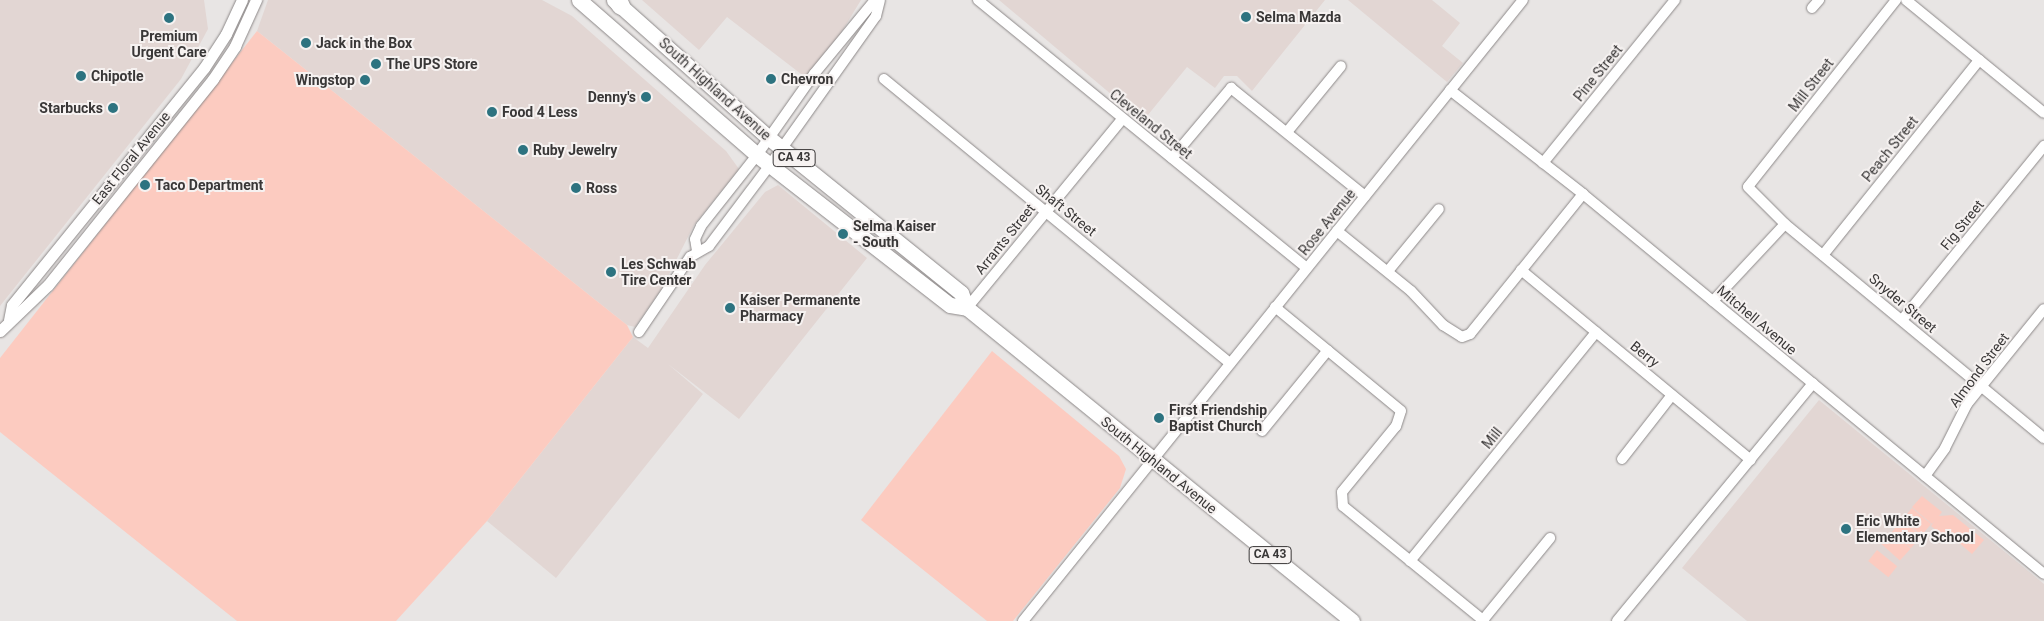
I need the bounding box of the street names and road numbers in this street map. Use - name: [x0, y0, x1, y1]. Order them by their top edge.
- street label: South Highland Avenue: [656, 34, 774, 144]
- street label: Pine Street: [1570, 41, 1626, 105]
- street label: Mill Street: [1785, 55, 1837, 115]
- street label: Cleveland Street: [1106, 86, 1196, 162]
- street label: East Floral Avenue: [88, 108, 174, 208]
- street label: Peach Street: [1859, 113, 1921, 185]
- road number: CA 43: [772, 148, 816, 168]
- street label: Shaft Street: [1032, 180, 1100, 240]
- street label: Rose Avenue: [1295, 185, 1359, 259]
- street label: Fig Street: [1937, 197, 1987, 253]
- street label: Arrants Street: [971, 200, 1039, 278]
- street label: Snyder Street: [1866, 270, 1940, 336]
- street label: Mitchell Avenue: [1714, 282, 1800, 358]
- street label: Almond Street: [1946, 329, 2012, 411]
- street label: Berry: [1627, 337, 1663, 371]
- street label: South Highland Avenue: [1098, 413, 1220, 517]
- street label: Mill: [1478, 424, 1506, 452]
- road number: CA 43: [1248, 546, 1292, 564]

